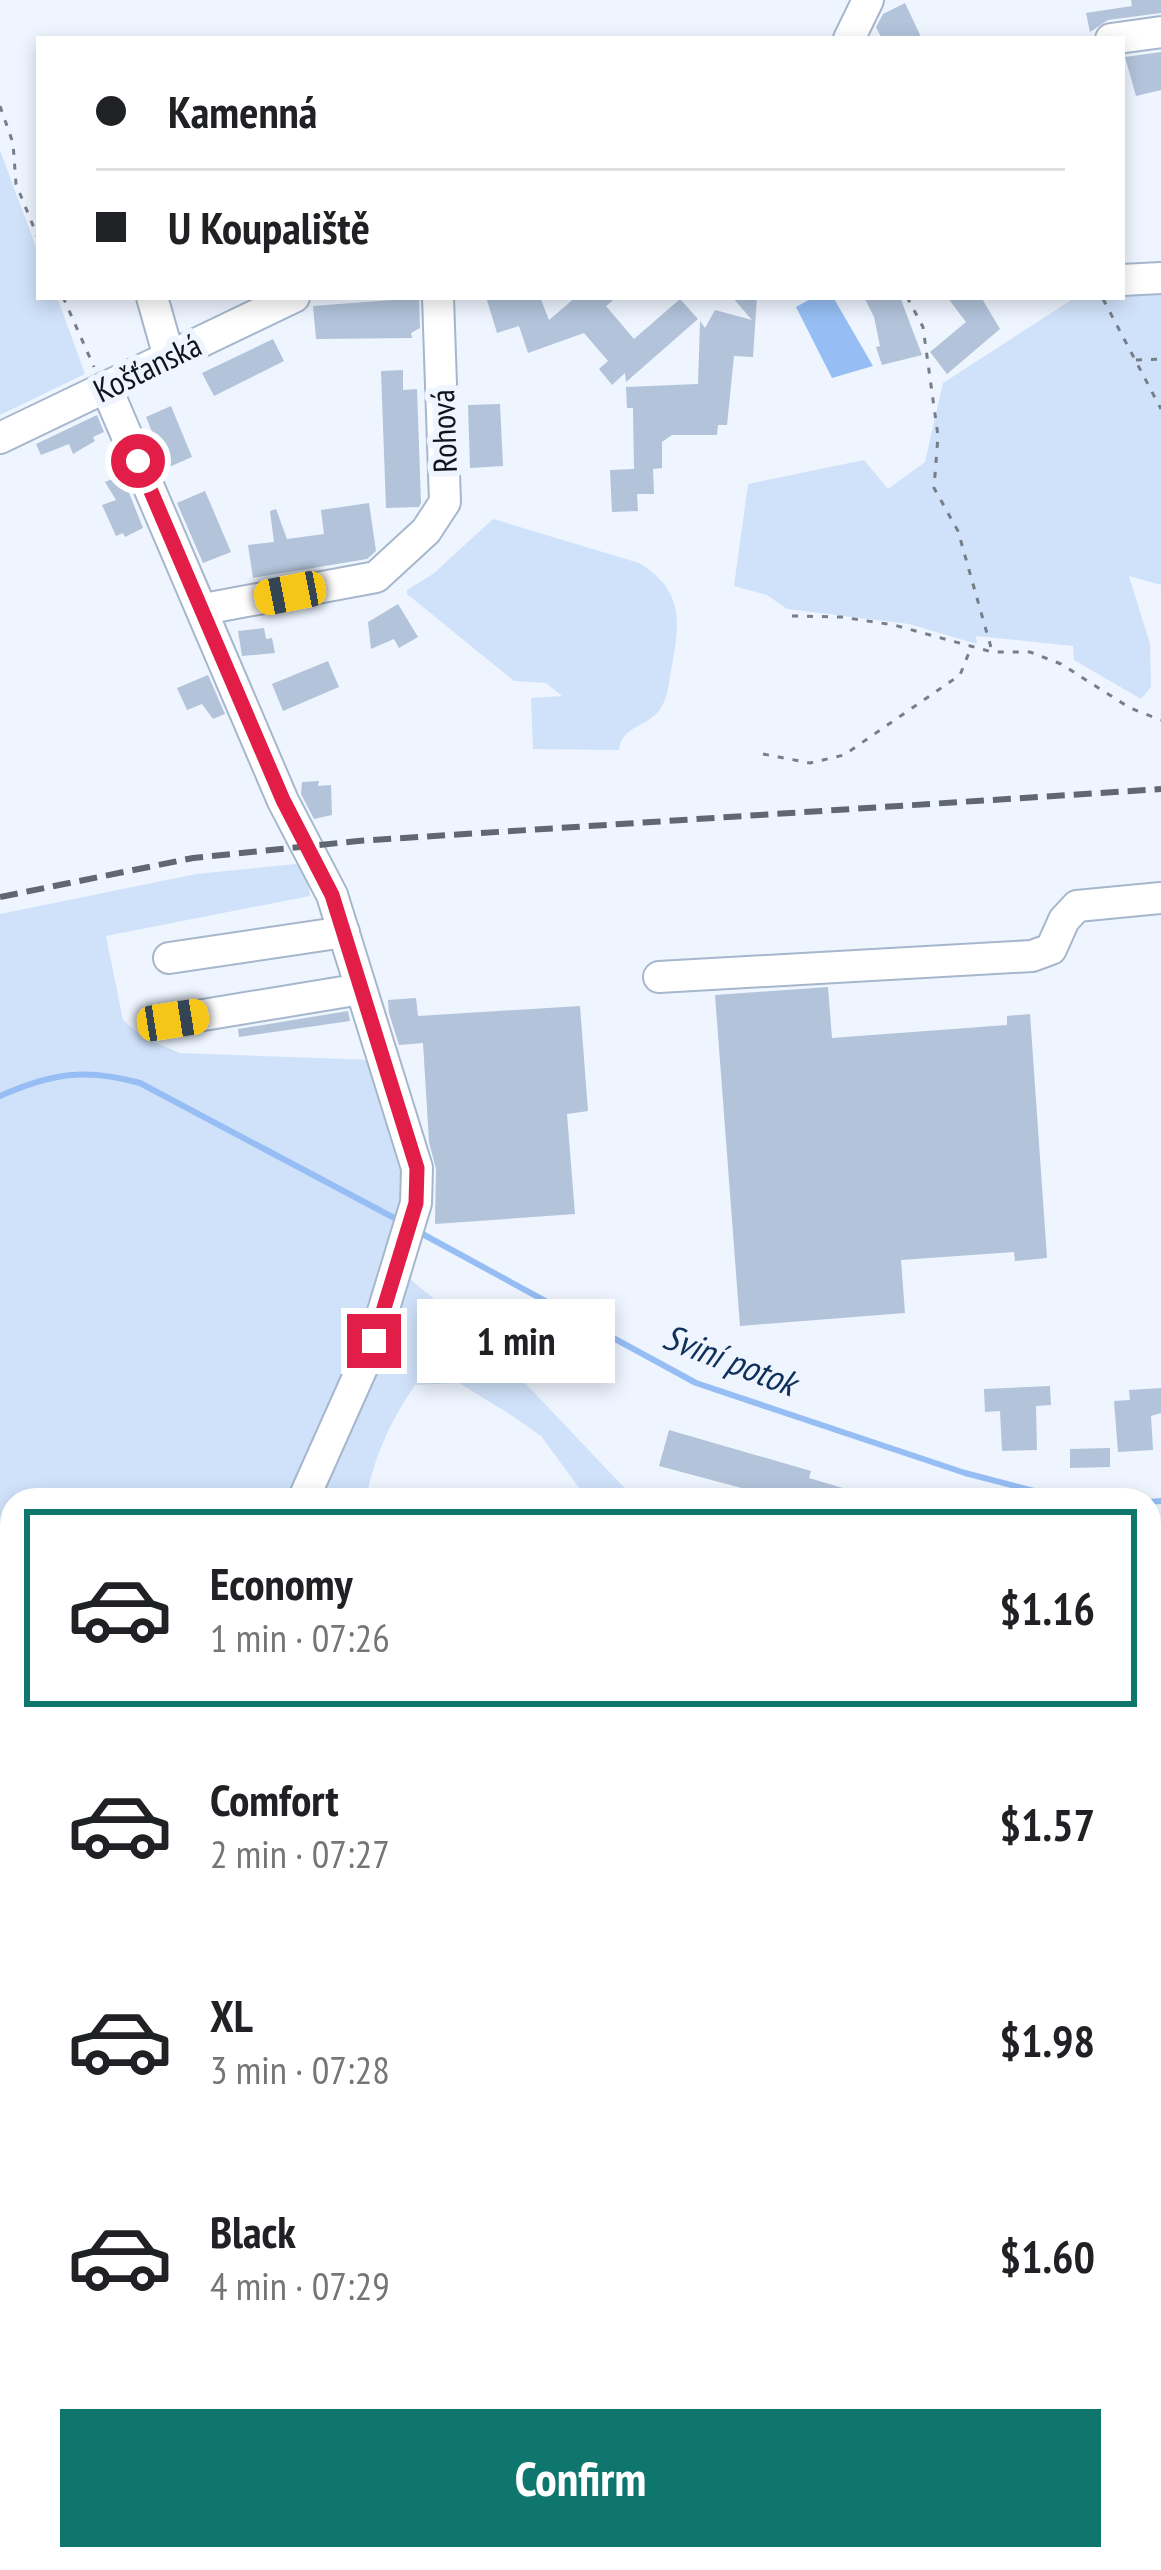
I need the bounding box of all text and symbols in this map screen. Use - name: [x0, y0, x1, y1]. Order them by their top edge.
- text: Kamenná: [168, 82, 317, 140]
- text: U Koupaliště: [168, 198, 370, 256]
- street label: Košťanská: [86, 323, 208, 411]
- street label: Rohová: [420, 389, 466, 473]
- route start: [111, 434, 165, 488]
- car: [251, 568, 329, 618]
- car: [135, 997, 211, 1043]
- callout: 1 min: [416, 1299, 614, 1383]
- water label: Sviní potok: [657, 1312, 807, 1407]
- route end: [347, 1314, 401, 1368]
- text: 1 min: [477, 1315, 555, 1366]
- icon: car: [66, 1554, 174, 1662]
- text: Economy: [210, 1554, 353, 1612]
- text: $1.16: [999, 1579, 1095, 1637]
- text: 1 min · 07:26: [210, 1612, 390, 1663]
- icon: car: [66, 1770, 174, 1878]
- text: Comfort: [210, 1770, 339, 1828]
- text: $1.57: [999, 1795, 1095, 1853]
- text: 2 min · 07:27: [210, 1828, 390, 1879]
- icon: car: [66, 1986, 174, 2094]
- text: XL: [210, 1986, 253, 2044]
- text: $1.98: [999, 2011, 1095, 2069]
- text: 3 min · 07:28: [210, 2044, 390, 2095]
- icon: car: [66, 2202, 174, 2310]
- text: Black: [210, 2202, 296, 2260]
- text: $1.60: [999, 2227, 1095, 2285]
- text: 4 min · 07:29: [210, 2260, 390, 2311]
- button: Confirm: [60, 2409, 1101, 2547]

